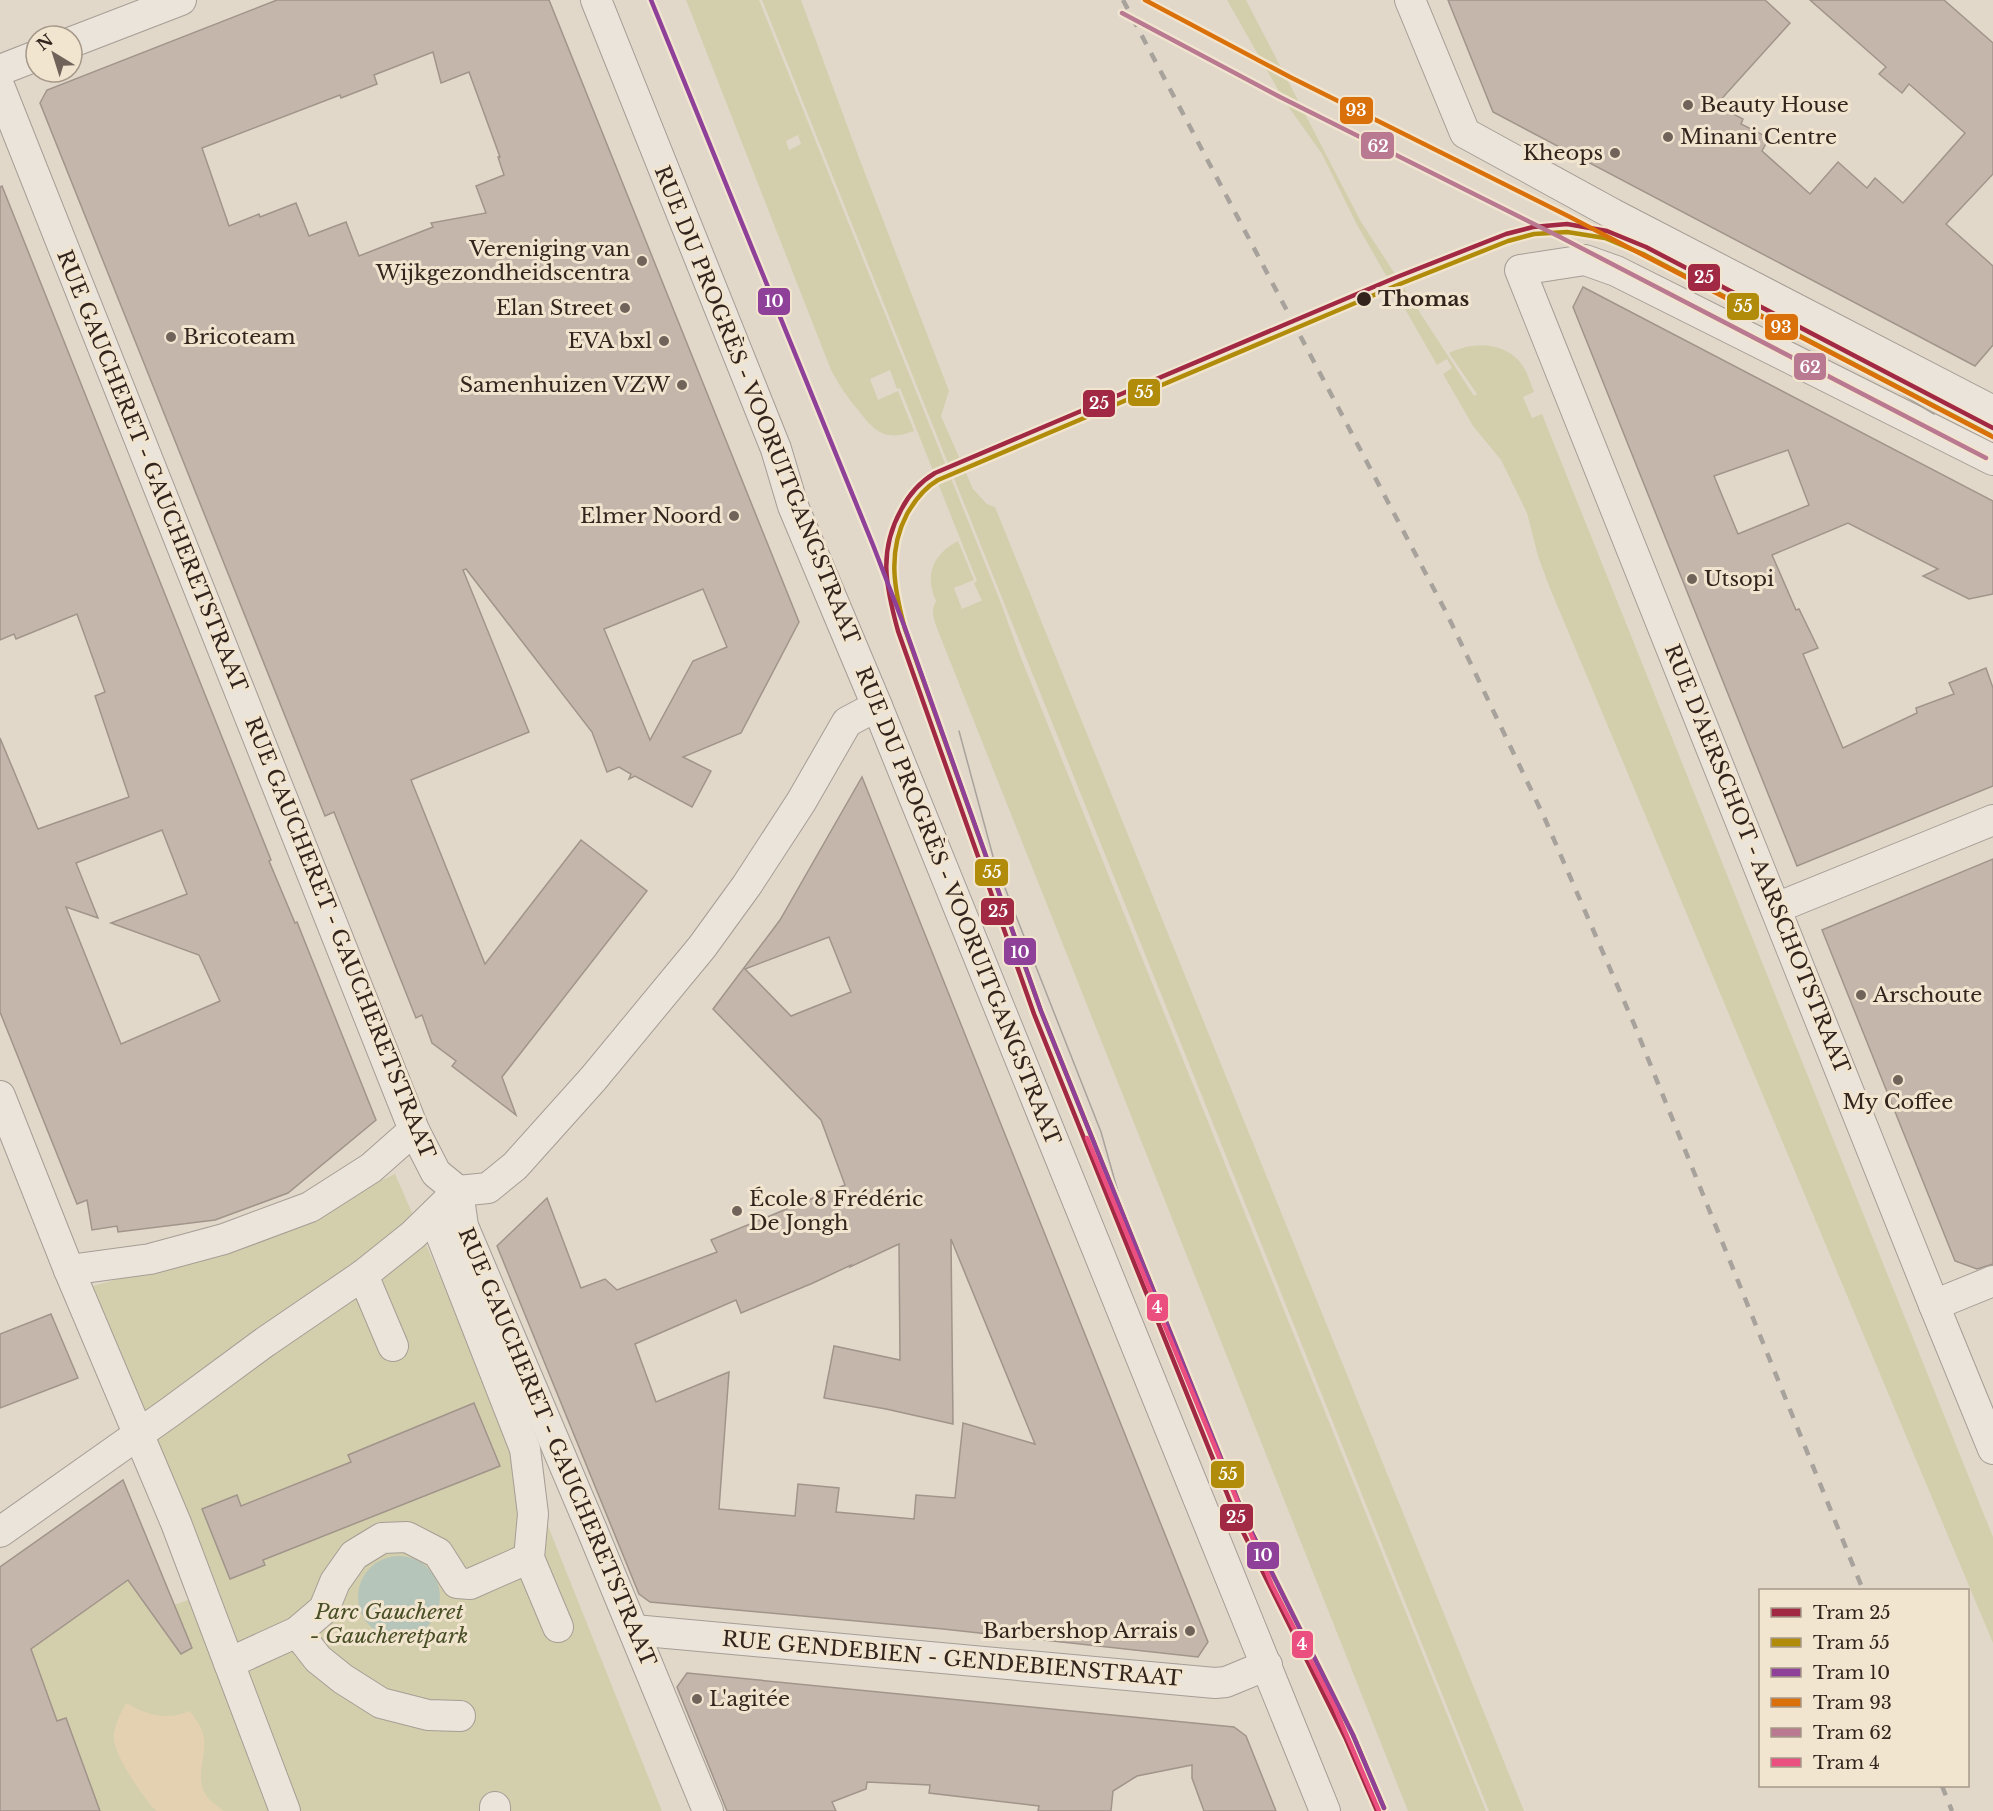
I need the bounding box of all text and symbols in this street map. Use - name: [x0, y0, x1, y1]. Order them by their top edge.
- north arrow: [24, 24, 84, 84]
- text: N: [33, 30, 57, 55]
- place label: Beauty House: [1700, 92, 1849, 118]
- line badge: 93: [1339, 96, 1374, 125]
- marker: Beauty House: [1681, 98, 1695, 112]
- text: 93: [1346, 100, 1366, 120]
- place label: Minani Centre: [1680, 124, 1837, 150]
- marker: Minani Centre: [1661, 130, 1675, 144]
- line badge: 62: [1360, 131, 1395, 160]
- text: 62: [1367, 136, 1389, 156]
- place label: Kheops: [1523, 140, 1603, 166]
- marker: Kheops: [1608, 146, 1622, 160]
- street label: RUE DU PROGRÈS - VOORUITGANGSTRAAT: [649, 162, 865, 648]
- place label: Vereniging van Wijkgezondheidscentra: [375, 236, 630, 286]
- street label: RUE GAUCHERET - GAUCHERETSTRAAT: [51, 246, 253, 696]
- marker: Vereniging van Wijkgezondheidscentra: [635, 254, 649, 268]
- line badge: 25: [1687, 263, 1721, 292]
- text: 25: [1694, 267, 1714, 287]
- place label: Thomas: [1378, 286, 1470, 312]
- line badge: 10: [757, 287, 791, 316]
- marker: Thomas: [1355, 290, 1373, 308]
- text: 10: [764, 291, 784, 311]
- line badge: 55: [1726, 292, 1760, 321]
- place label: Elan Street: [496, 295, 613, 321]
- text: 55: [1733, 296, 1753, 316]
- marker: Elan Street: [618, 301, 632, 315]
- line badge: 93: [1764, 313, 1799, 341]
- text: 93: [1771, 317, 1791, 337]
- place label: Bricoteam: [183, 324, 296, 350]
- place label: EVA bxl: [568, 328, 652, 354]
- marker: Bricoteam: [164, 330, 178, 344]
- marker: EVA bxl: [657, 334, 671, 348]
- line badge: 62: [1793, 352, 1827, 381]
- text: 62: [1799, 357, 1821, 377]
- place label: Samenhuizen VZW: [459, 372, 670, 398]
- marker: Samenhuizen VZW: [675, 378, 689, 392]
- line badge: 55: [1127, 378, 1161, 407]
- text: 55: [1134, 382, 1154, 402]
- line badge: 25: [1082, 389, 1116, 418]
- text: 25: [1089, 393, 1109, 413]
- place label: Elmer Noord: [580, 503, 722, 529]
- marker: Elmer Noord: [727, 509, 741, 523]
- place label: Utsopi: [1704, 566, 1774, 592]
- marker: Utsopi: [1685, 572, 1699, 586]
- street label: RUE D'AERSCHOT - AARSCHOTSTRAAT: [1659, 640, 1855, 1078]
- street label: RUE DU PROGRÈS - VOORUITGANGSTRAAT: [850, 663, 1066, 1149]
- street label: RUE GAUCHERET - GAUCHERETSTRAAT: [239, 713, 441, 1163]
- line badge: 55: [974, 858, 1009, 887]
- text: 55: [982, 862, 1002, 882]
- line badge: 25: [980, 897, 1015, 926]
- text: 25: [988, 901, 1008, 921]
- line badge: 10: [1003, 937, 1037, 966]
- text: 10: [1010, 942, 1030, 962]
- place label: Arschoute: [1872, 982, 1982, 1008]
- marker: Arschoute: [1854, 988, 1868, 1002]
- marker: My Coffee: [1891, 1073, 1905, 1087]
- place label: My Coffee: [1843, 1089, 1953, 1115]
- place label: École 8 Frédéric De Jongh: [749, 1186, 923, 1236]
- marker: École 8 Frédéric De Jongh: [730, 1204, 744, 1218]
- street label: RUE GAUCHERET - GAUCHERETSTRAAT: [452, 1224, 662, 1670]
- line badge: 4: [1146, 1293, 1169, 1322]
- text: 4: [1152, 1297, 1162, 1317]
- line badge: 55: [1210, 1460, 1245, 1489]
- text: 55: [1218, 1464, 1238, 1484]
- line badge: 25: [1219, 1503, 1254, 1532]
- text: 25: [1226, 1507, 1246, 1527]
- line badge: 10: [1246, 1541, 1280, 1570]
- text: 10: [1253, 1545, 1273, 1565]
- legend: [1759, 1589, 1969, 1787]
- park label: Parc Gaucheret - Gaucheretpark: [310, 1599, 468, 1649]
- text: Tram 25: [1813, 1602, 1891, 1624]
- place label: Barbershop Arrais: [983, 1618, 1178, 1644]
- marker: Barbershop Arrais: [1183, 1624, 1197, 1638]
- street label: RUE GENDEBIEN - GENDEBIENSTRAAT: [721, 1626, 1183, 1692]
- line badge: 4: [1291, 1630, 1314, 1659]
- text: Tram 55: [1813, 1632, 1890, 1654]
- text: 4: [1297, 1634, 1307, 1654]
- text: Tram 10: [1813, 1662, 1890, 1684]
- place label: L'agitée: [709, 1686, 790, 1712]
- marker: L'agitée: [690, 1692, 704, 1706]
- text: Tram 93: [1813, 1692, 1892, 1714]
- text: Tram 62: [1813, 1722, 1892, 1744]
- text: Tram 4: [1813, 1752, 1880, 1774]

